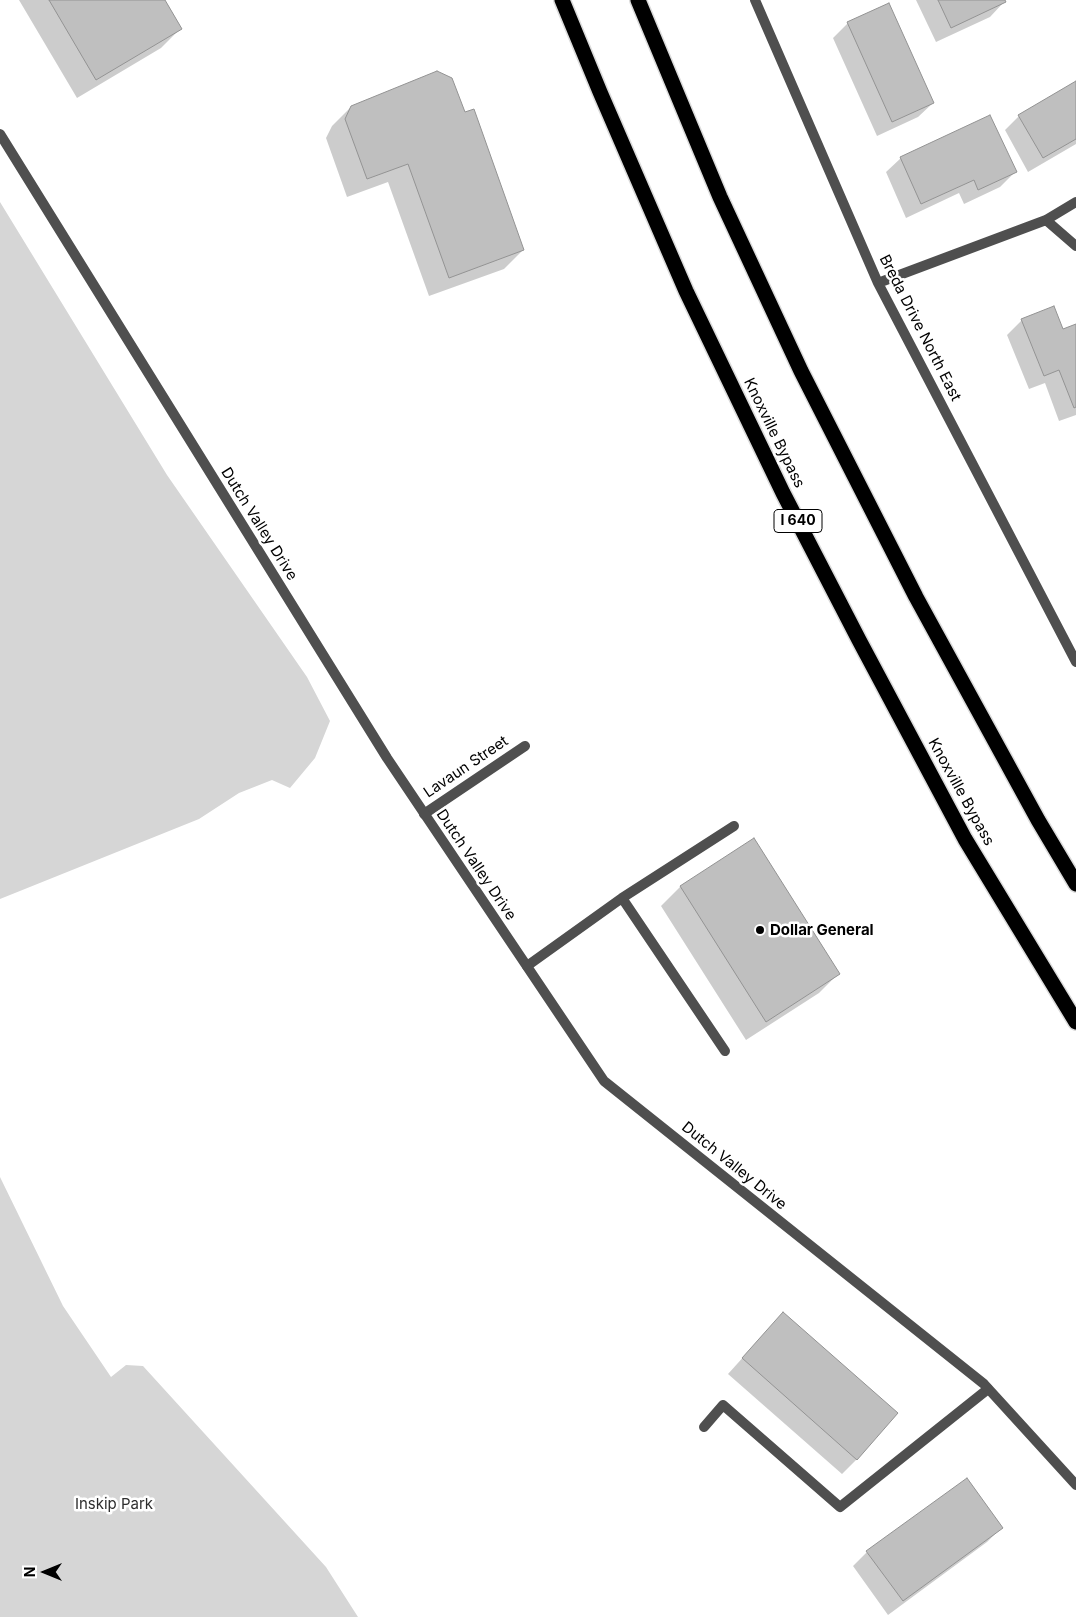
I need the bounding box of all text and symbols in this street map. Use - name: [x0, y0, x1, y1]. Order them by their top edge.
- street label: Breda Drive North East: [875, 252, 965, 404]
- street label: Knoxville Bypass: [740, 375, 808, 491]
- street label: Dutch Valley Drive: [217, 464, 301, 584]
- road number: I 640: [774, 510, 822, 532]
- street label: Lavaun Street: [420, 732, 512, 802]
- street label: Knoxville Bypass: [924, 735, 998, 849]
- street label: Dutch Valley Drive: [432, 806, 520, 924]
- place label: Dollar General: [770, 921, 874, 939]
- marker: Dollar General: [754, 924, 766, 936]
- street label: Dutch Valley Drive: [678, 1118, 790, 1214]
- park label: Inskip Park: [75, 1495, 153, 1513]
- north arrow: [20, 1547, 70, 1597]
- text: N: [21, 1567, 38, 1577]

